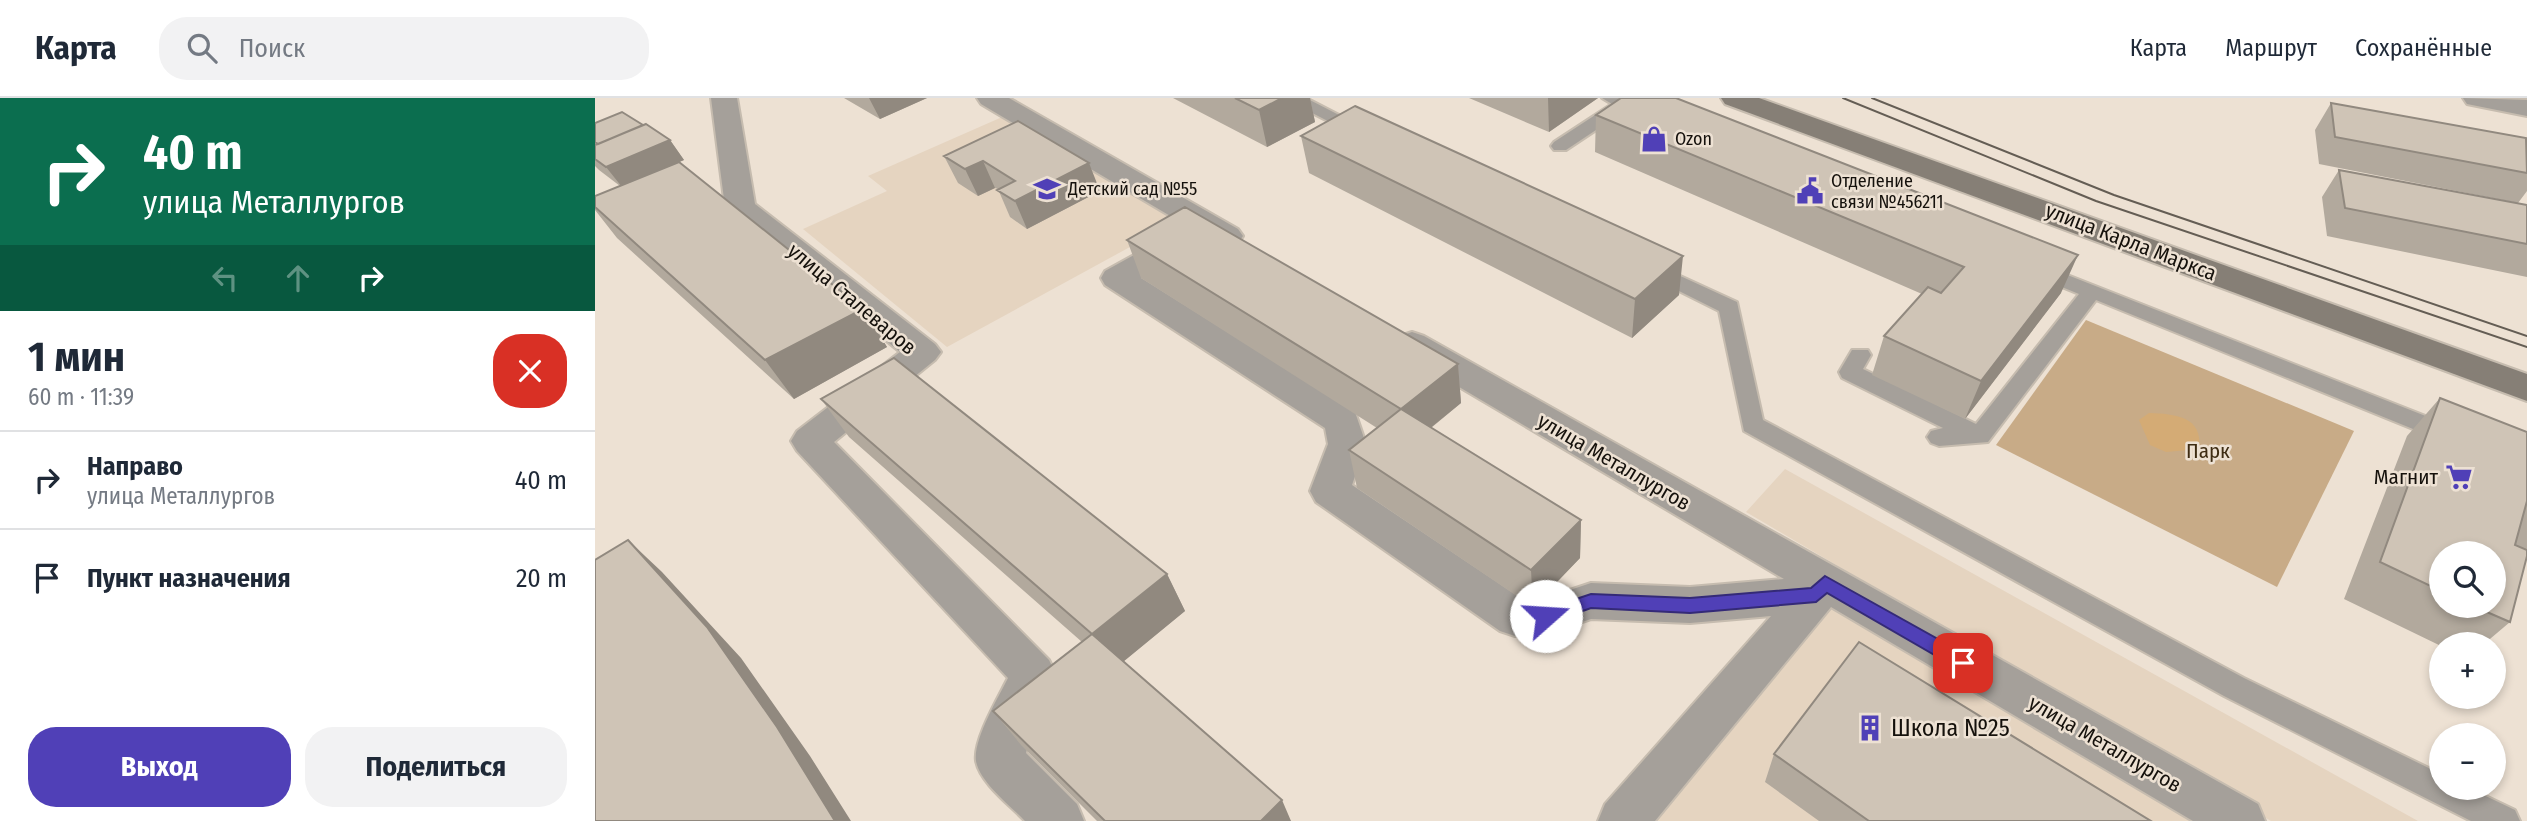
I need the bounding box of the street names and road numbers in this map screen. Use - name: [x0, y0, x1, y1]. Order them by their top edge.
- street label: улица Карла Маркса: [2042, 197, 2220, 287]
- street label: улица Сталеваров: [782, 238, 922, 360]
- street label: улица Металлургов: [1533, 408, 1695, 516]
- street label: улица Металлургов: [2024, 690, 2186, 798]

